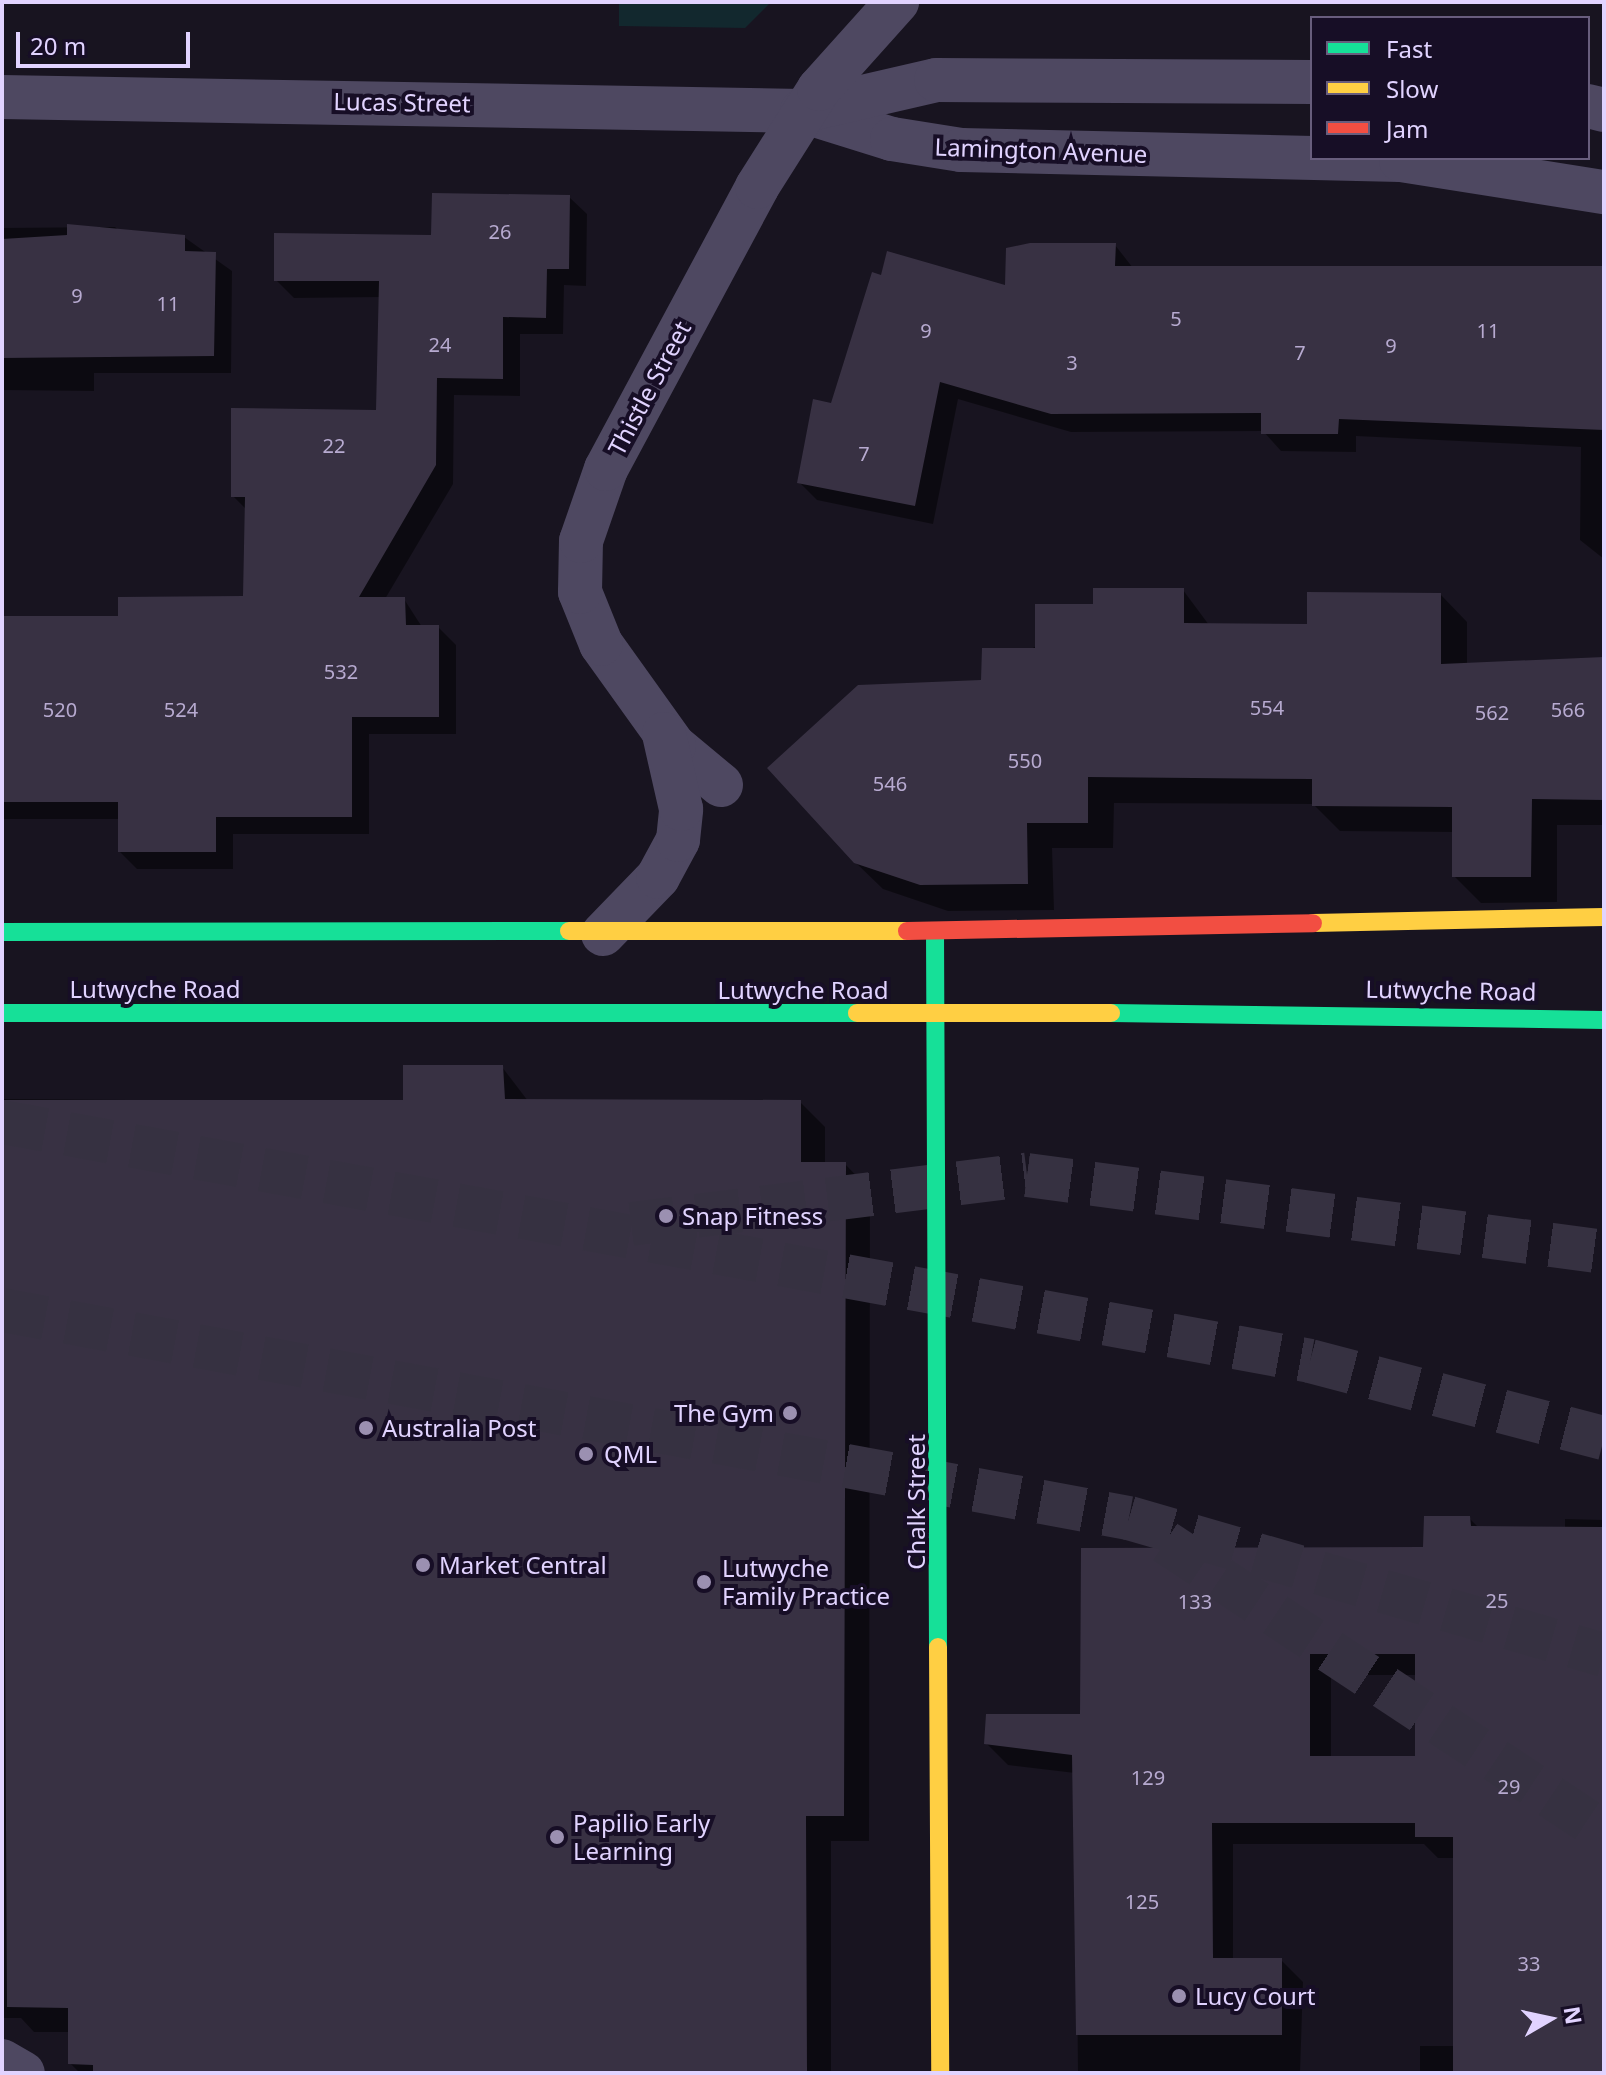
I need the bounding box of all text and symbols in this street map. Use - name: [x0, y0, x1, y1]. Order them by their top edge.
- scale bar: [20, 16, 194, 66]
- legend: [1310, 16, 1590, 160]
- text: 20 m: [30, 29, 86, 62]
- text: Fast: [1386, 32, 1432, 65]
- text: Slow: [1386, 72, 1438, 105]
- street label: Lucas Street: [333, 86, 471, 118]
- text: Jam: [1386, 112, 1428, 145]
- street label: Lamington Avenue: [934, 132, 1148, 168]
- house number: 26: [489, 219, 511, 243]
- house number: 9: [71, 283, 83, 307]
- house number: 11: [157, 291, 179, 315]
- house number: 5: [1170, 306, 1182, 330]
- street label: Thistle Street: [602, 316, 696, 460]
- house number: 9: [920, 318, 932, 342]
- house number: 11: [1477, 318, 1499, 342]
- house number: 24: [429, 332, 451, 356]
- house number: 9: [1385, 333, 1397, 357]
- house number: 7: [1294, 340, 1306, 364]
- house number: 3: [1066, 350, 1078, 374]
- house number: 22: [323, 433, 345, 457]
- house number: 7: [858, 441, 870, 465]
- house number: 532: [324, 659, 358, 683]
- house number: 554: [1250, 695, 1284, 719]
- house number: 520: [43, 697, 77, 721]
- house number: 524: [164, 697, 198, 721]
- house number: 566: [1551, 697, 1585, 721]
- house number: 562: [1475, 700, 1509, 724]
- house number: 550: [1008, 748, 1042, 772]
- house number: 546: [873, 771, 907, 795]
- street label: Lutwyche Road: [1365, 974, 1537, 1006]
- street label: Lutwyche Road: [70, 975, 240, 1003]
- street label: Lutwyche Road: [718, 976, 888, 1004]
- place label: Snap Fitness: [682, 1202, 823, 1230]
- marker: Snap Fitness: [657, 1207, 675, 1225]
- place label: The Gym: [674, 1399, 774, 1427]
- marker: The Gym: [781, 1404, 799, 1422]
- place label: Australia Post: [382, 1414, 537, 1442]
- marker: Australia Post: [357, 1419, 375, 1437]
- street label: Chalk Street: [902, 1434, 930, 1570]
- place label: QML: [604, 1440, 657, 1468]
- marker: QML: [575, 1443, 597, 1465]
- place label: Market Central: [439, 1551, 607, 1579]
- place label: Lutwyche Family Practice: [722, 1554, 890, 1610]
- marker: Market Central: [414, 1556, 432, 1574]
- marker: Lutwyche Family Practice: [693, 1571, 715, 1593]
- house number: 25: [1486, 1588, 1508, 1612]
- house number: 133: [1178, 1589, 1212, 1613]
- house number: 129: [1131, 1765, 1165, 1789]
- house number: 29: [1498, 1774, 1520, 1798]
- place label: Papilio Early Learning: [573, 1809, 710, 1865]
- marker: Papilio Early Learning: [548, 1828, 566, 1846]
- house number: 125: [1125, 1889, 1159, 1913]
- house number: 33: [1518, 1951, 1540, 1975]
- north arrow: [1510, 1979, 1590, 2059]
- place label: Lucy Court: [1195, 1982, 1316, 2010]
- marker: Lucy Court: [1170, 1987, 1188, 2005]
- text: N: [1557, 2004, 1590, 2026]

